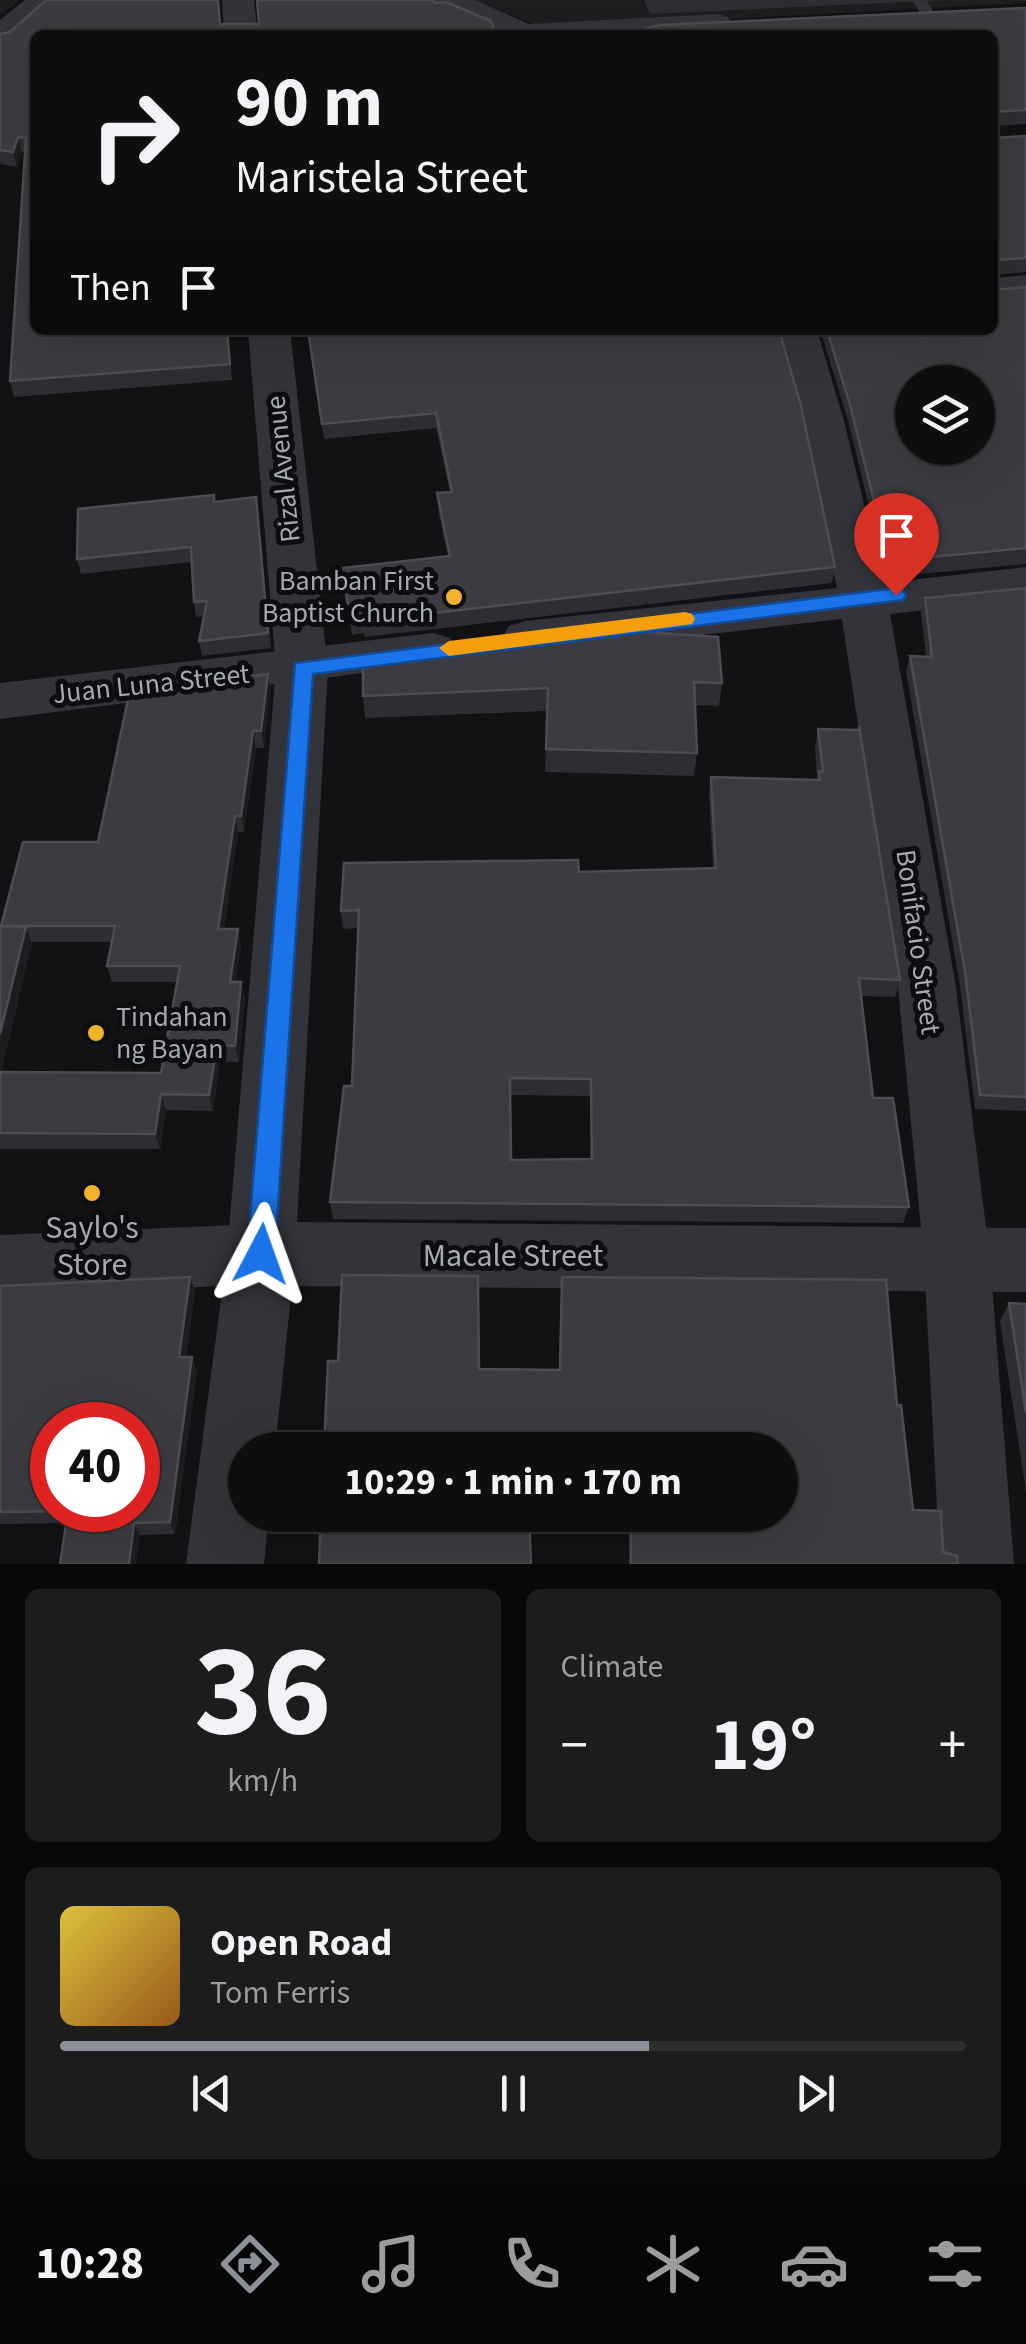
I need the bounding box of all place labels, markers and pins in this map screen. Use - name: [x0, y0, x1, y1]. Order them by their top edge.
- pin: [854, 493, 939, 596]
- place label: Bamban First Baptist Church: [262, 561, 435, 633]
- marker: Bamban First Baptist Church: [443, 586, 465, 608]
- place label: Tindahan ng Bayan: [116, 997, 228, 1069]
- marker: Tindahan ng Bayan: [85, 1022, 107, 1044]
- marker: Saylo's Store: [81, 1182, 103, 1204]
- place label: Saylo's Store: [45, 1205, 139, 1288]

